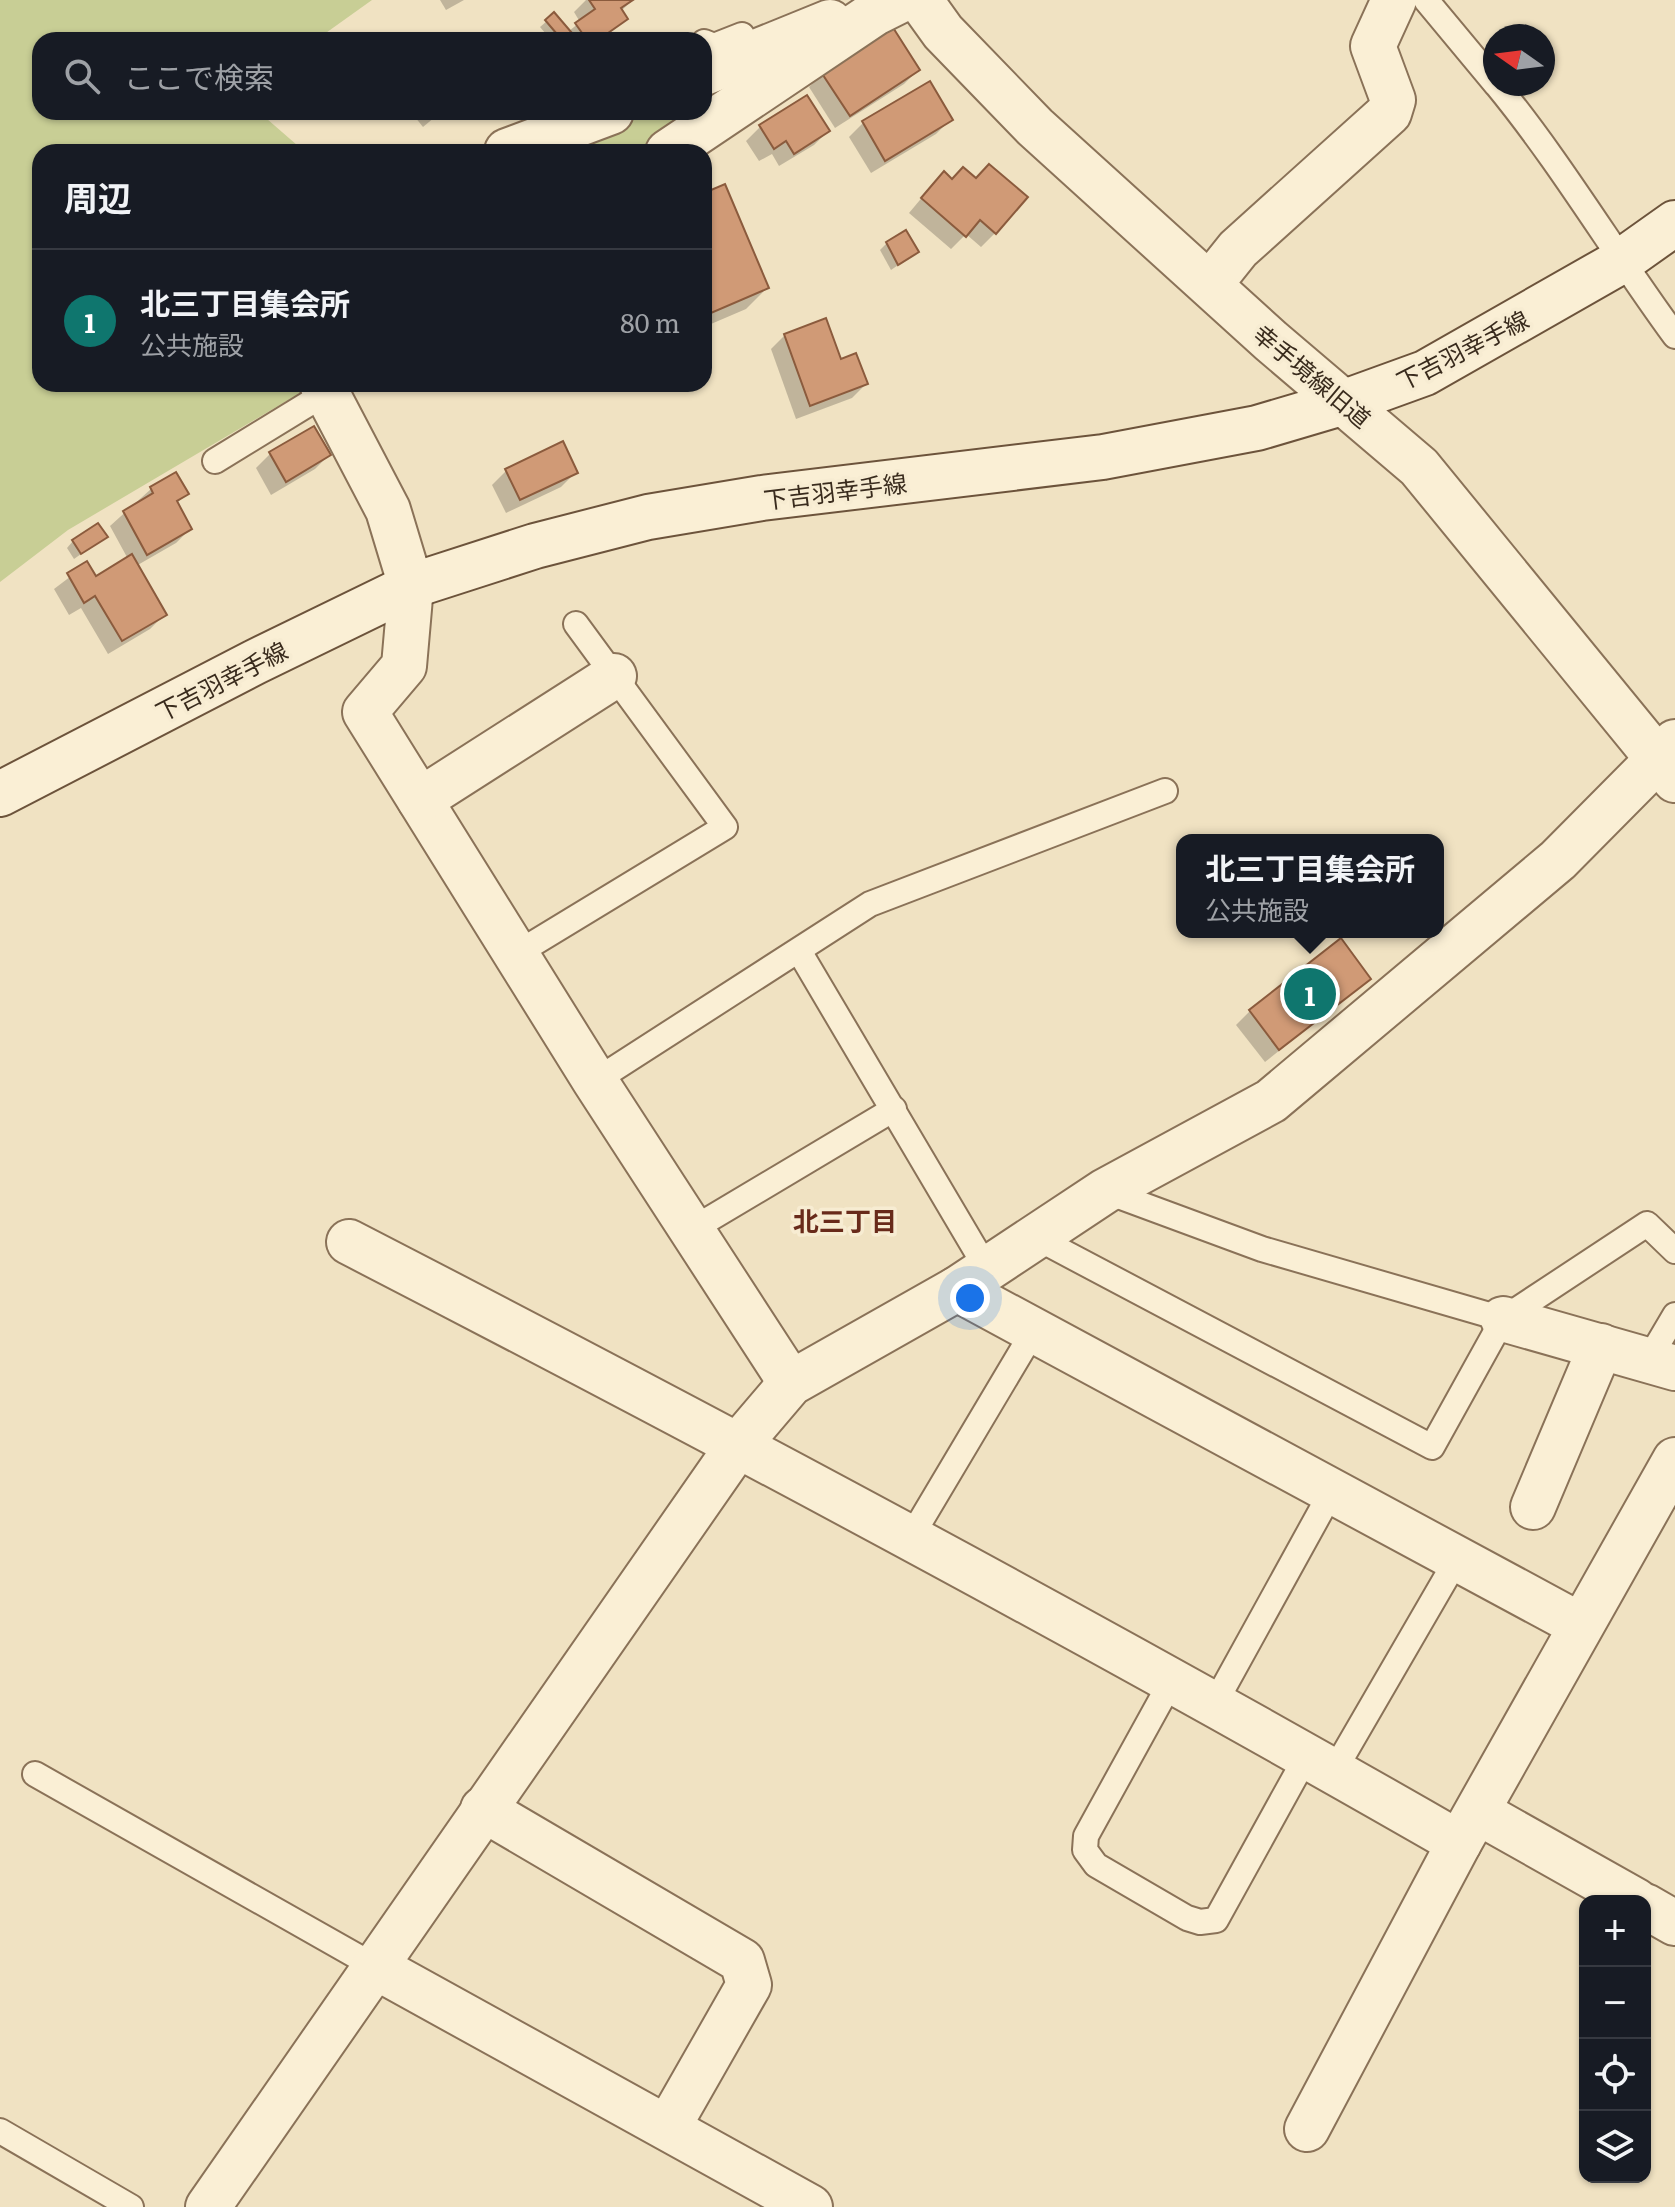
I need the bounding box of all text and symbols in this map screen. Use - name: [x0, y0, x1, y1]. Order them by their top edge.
- north arrow: [1483, 24, 1555, 96]
- search box: [32, 32, 712, 120]
- icon: search: [60, 54, 104, 98]
- text: ここで検索: [124, 54, 274, 98]
- text: 周辺: [64, 171, 132, 221]
- text: 北三丁目集会所: [140, 280, 350, 324]
- street label: 下吉羽幸手線: [1390, 301, 1534, 397]
- text: 1: [85, 302, 95, 341]
- text: 80 m: [620, 302, 680, 341]
- street label: 幸手境線旧道: [1247, 315, 1379, 435]
- text: 公共施設: [140, 324, 244, 363]
- street label: 下吉羽幸手線: [761, 464, 909, 516]
- street label: 下吉羽幸手線: [149, 632, 293, 728]
- popup: [1176, 834, 1444, 938]
- text: 北三丁目集会所: [1205, 845, 1415, 889]
- text: 公共施設: [1205, 889, 1309, 928]
- pin: 1: [1284, 964, 1336, 1024]
- district label: 北三丁目: [793, 1200, 897, 1239]
- your location: [950, 1278, 990, 1318]
- map controls: [1579, 1895, 1651, 2183]
- button: +: [1579, 1895, 1651, 1967]
- button: −: [1579, 1967, 1651, 2039]
- button: locate: [1579, 2039, 1651, 2111]
- button: layers: [1579, 2111, 1651, 2183]

